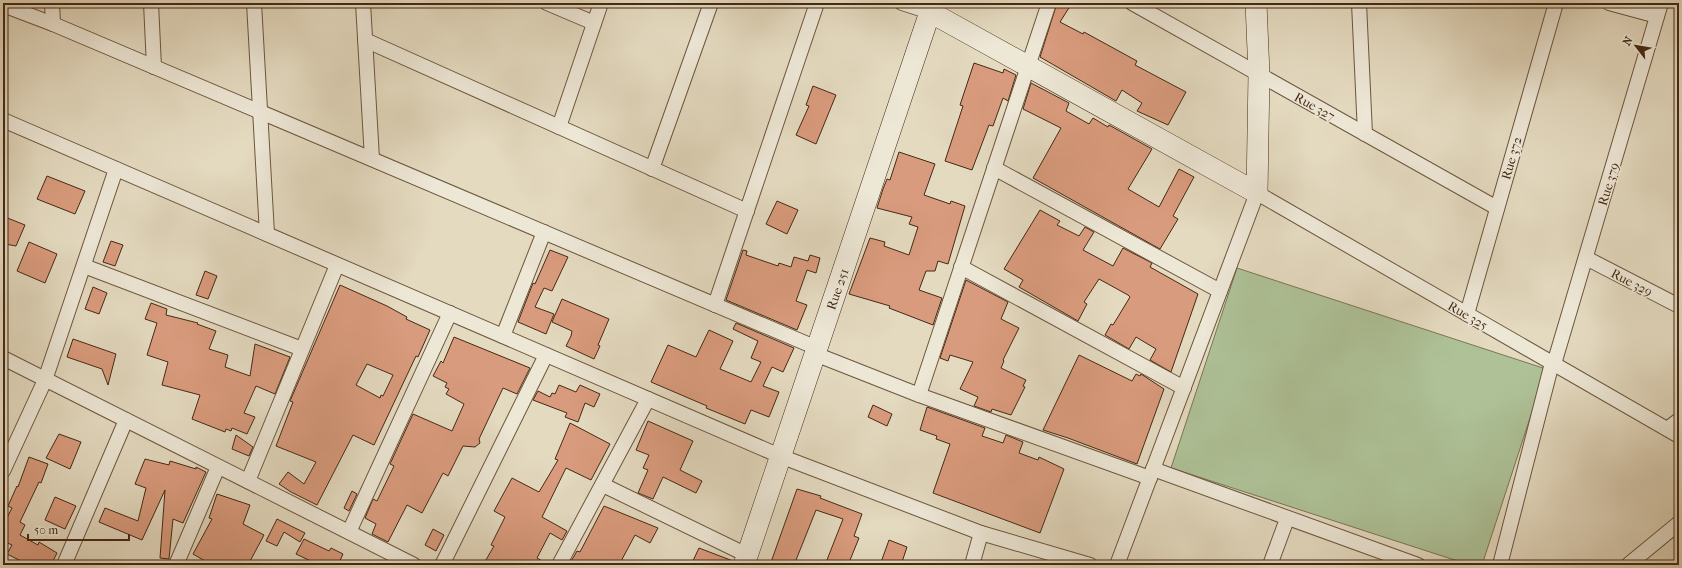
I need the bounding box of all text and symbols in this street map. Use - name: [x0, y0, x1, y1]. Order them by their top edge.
- north arrow: [1616, 26, 1656, 66]
- text: N: [1620, 34, 1636, 48]
- street label: Rue 327: [1292, 89, 1338, 124]
- street label: Rue 372: [1498, 135, 1525, 181]
- street label: Rue 379: [1595, 161, 1622, 207]
- street label: Rue 329: [1609, 266, 1655, 299]
- street label: Rue 251: [823, 267, 852, 312]
- street label: Rue 325: [1445, 298, 1491, 333]
- scale bar: [28, 516, 129, 542]
- text: 50 m: [34, 523, 58, 537]

